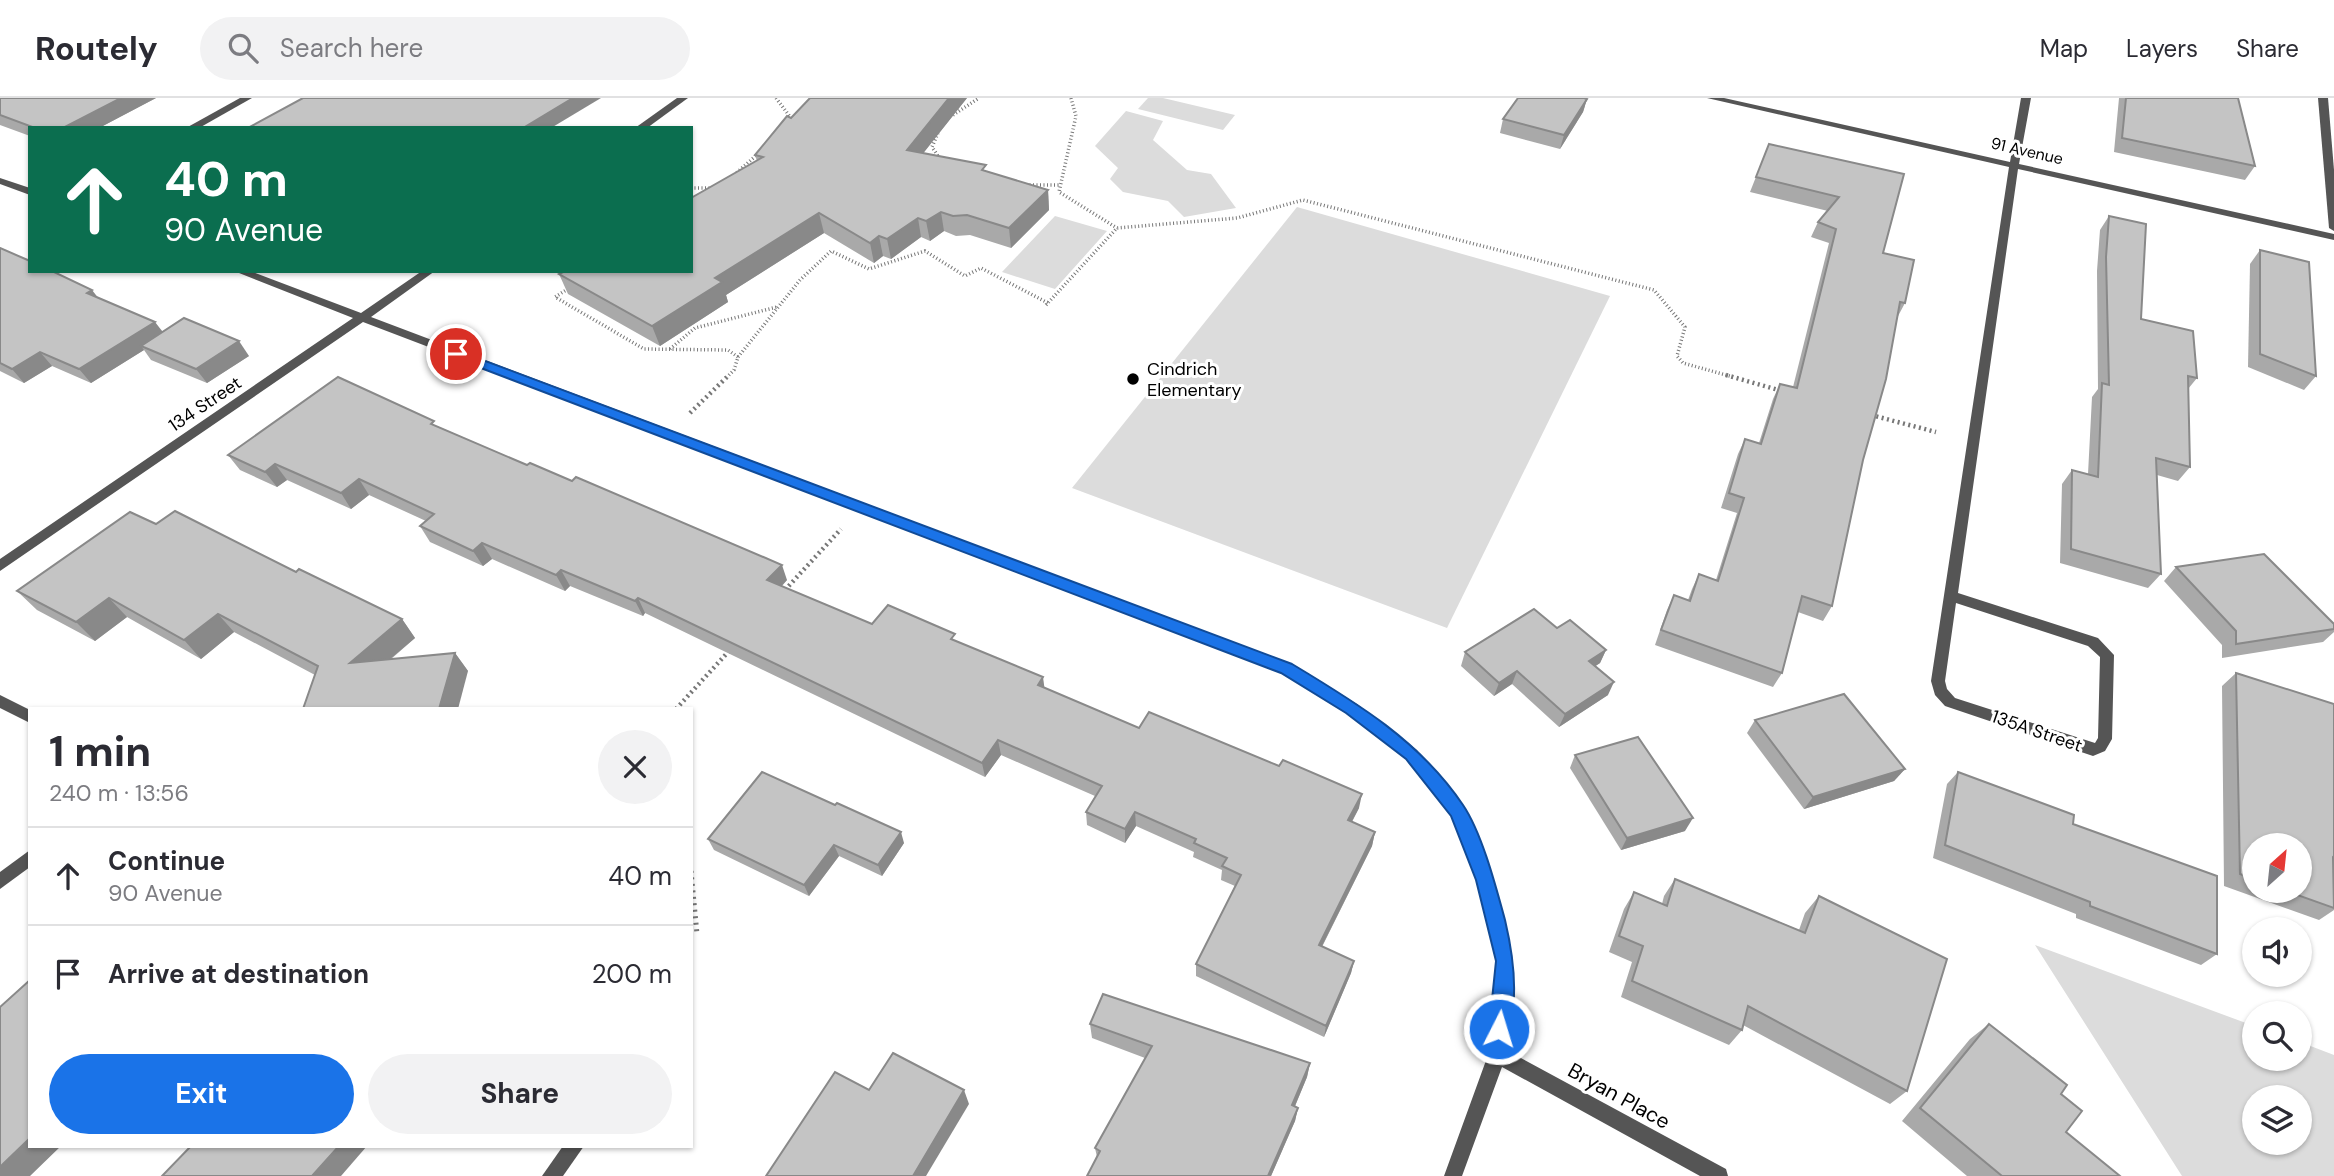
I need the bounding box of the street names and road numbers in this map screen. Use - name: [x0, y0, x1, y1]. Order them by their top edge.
- street label: 91 Avenue: [1989, 133, 2065, 169]
- street label: 134 Street: [164, 371, 246, 437]
- street label: 135A Street: [1989, 704, 2085, 758]
- street label: Bryan Place: [1563, 1056, 1675, 1136]

